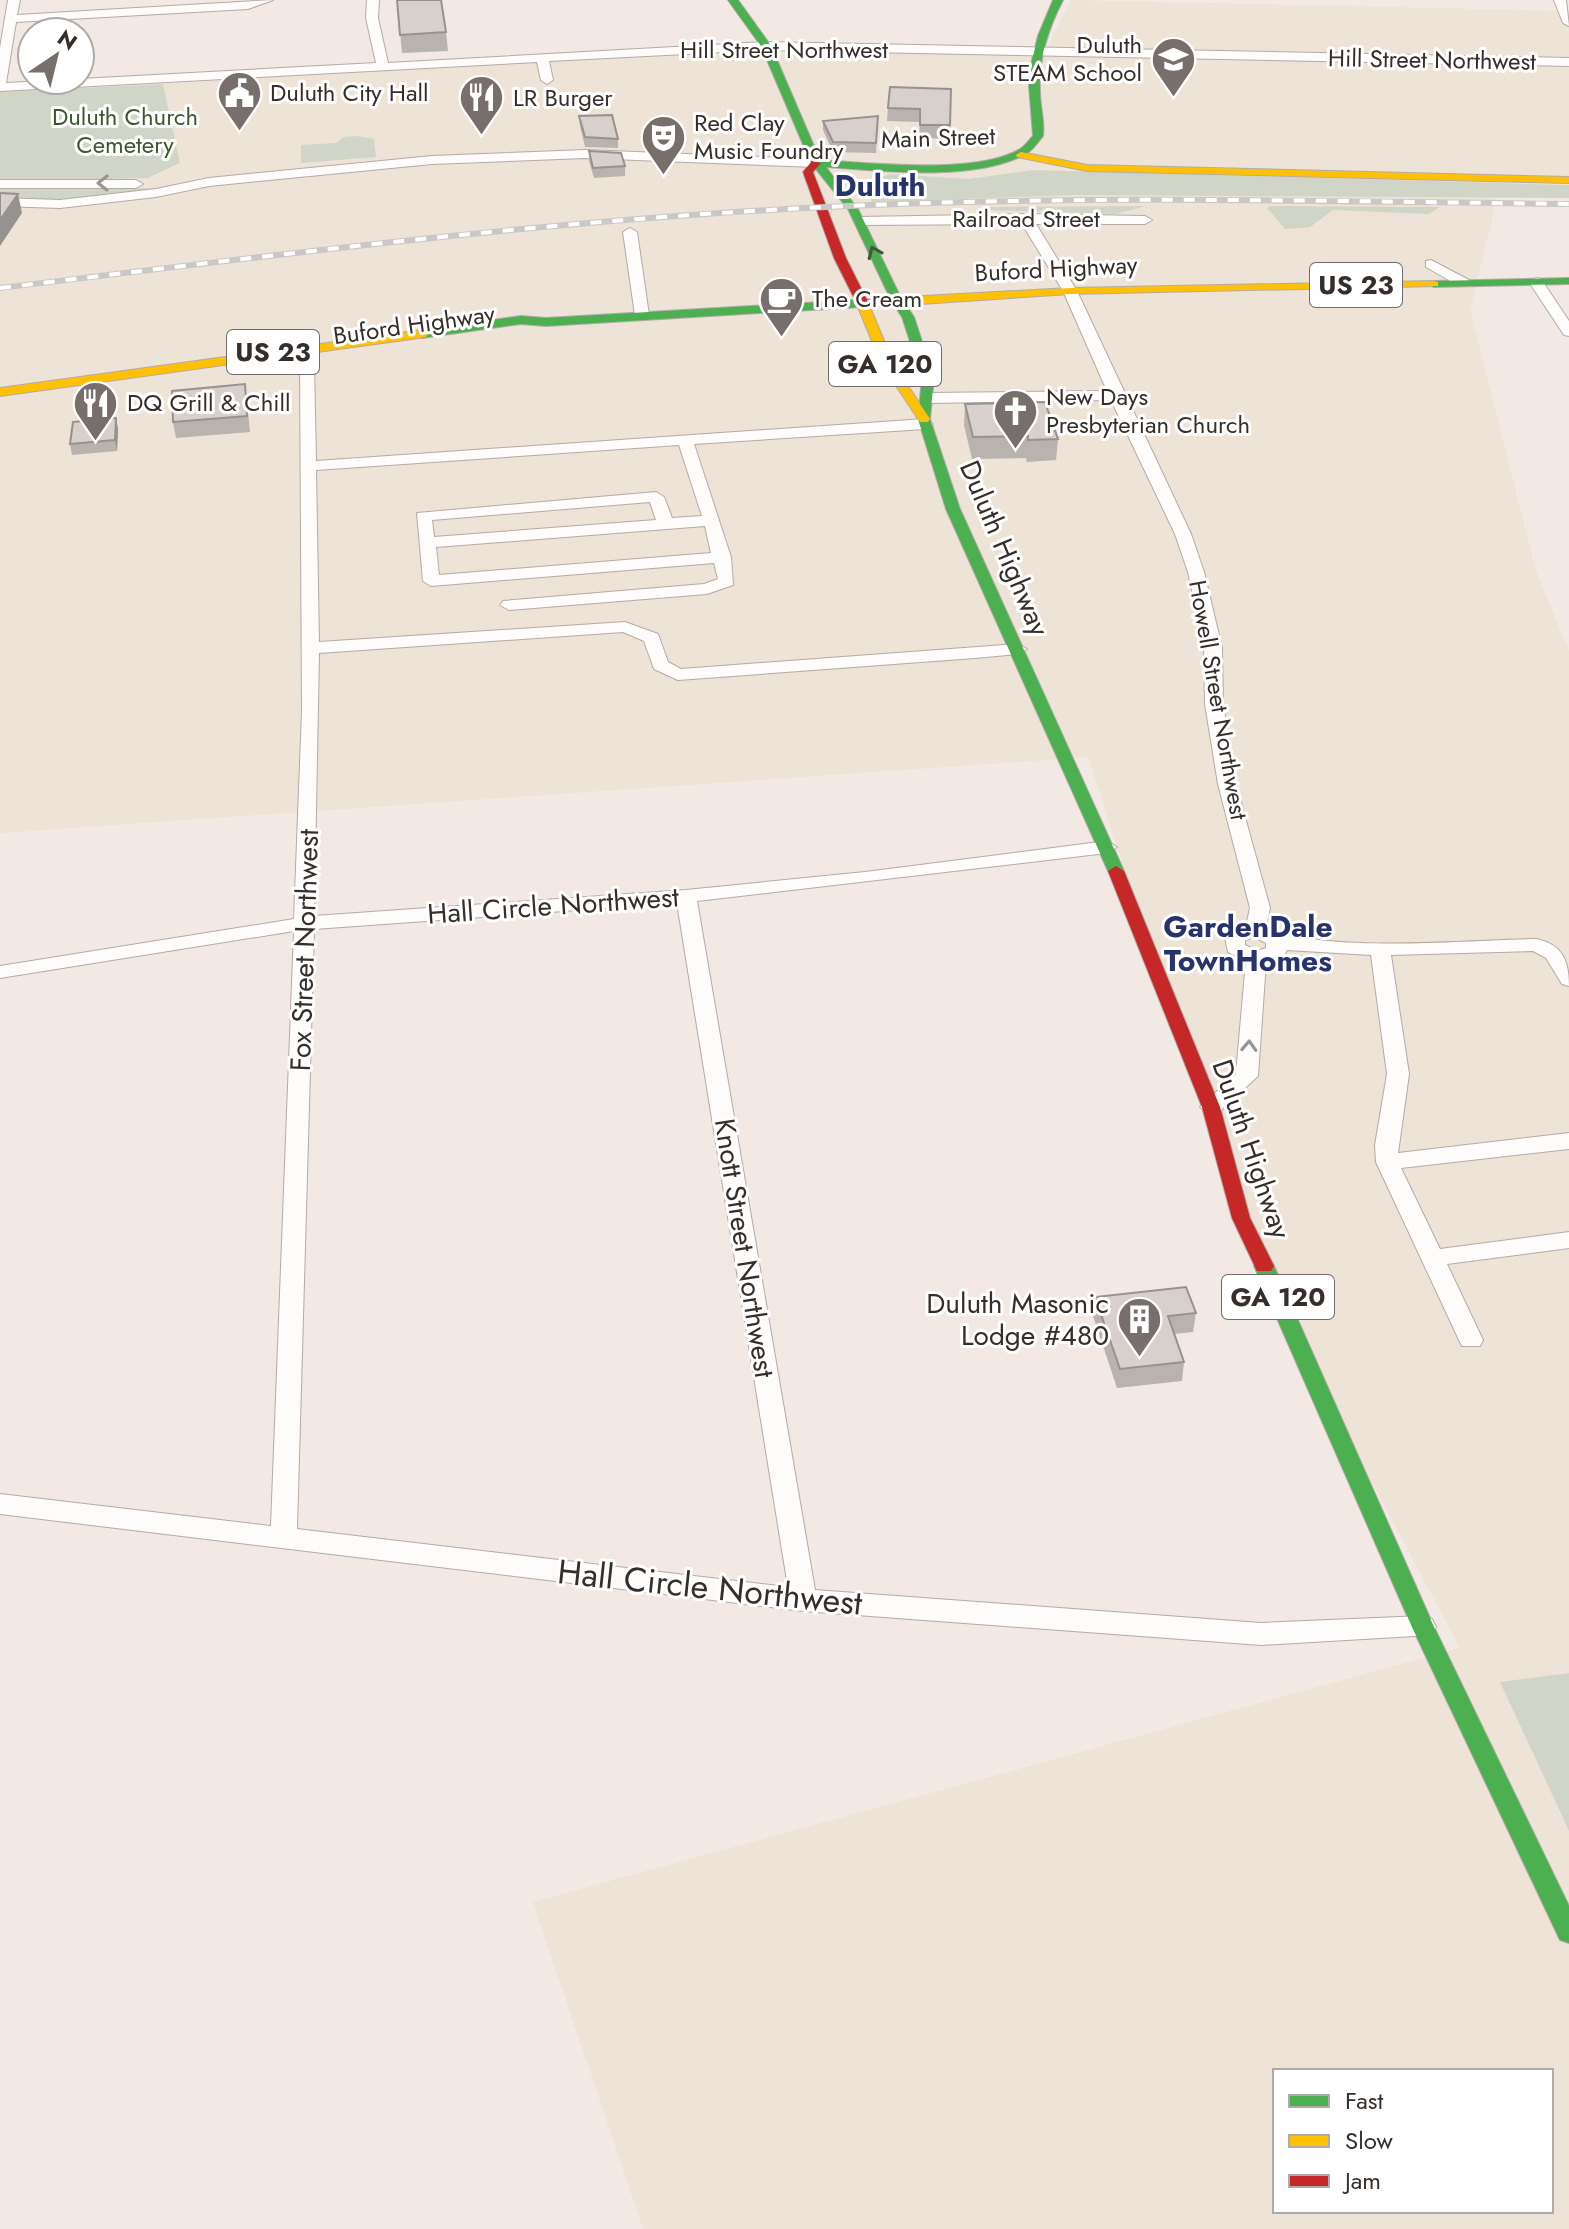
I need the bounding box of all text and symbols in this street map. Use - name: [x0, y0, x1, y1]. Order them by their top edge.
- north arrow: [16, 16, 96, 96]
- text: N: [51, 22, 84, 58]
- place label: Duluth STEAM School: [993, 27, 1142, 90]
- street label: Hill Street Northwest: [680, 32, 888, 67]
- school or university icon: Duluth STEAM School: [1149, 35, 1197, 98]
- street label: Hill Street Northwest: [1328, 40, 1537, 79]
- public building icon: Duluth City Hall: [215, 69, 263, 132]
- restaurant icon: LR Burger: [458, 74, 506, 137]
- place label: Duluth City Hall: [270, 75, 429, 110]
- place label: LR Burger: [513, 80, 613, 115]
- park label: Duluth Church Cemetery: [52, 99, 198, 162]
- place label: Red Clay Music Foundry: [694, 105, 844, 168]
- theatre icon: Red Clay Music Foundry: [639, 113, 687, 176]
- street label: Main Street: [880, 118, 996, 157]
- district label: Duluth: [834, 164, 926, 207]
- one-way arrow: [96, 174, 109, 192]
- street label: Railroad Street: [952, 201, 1100, 236]
- one-way arrow: [867, 246, 883, 260]
- street label: Buford Highway: [974, 247, 1139, 290]
- road number: US 23: [1310, 263, 1402, 307]
- cafe icon: The Cream: [757, 275, 805, 338]
- place label: The Cream: [812, 281, 922, 316]
- street label: Buford Highway: [331, 296, 497, 353]
- road number: US 23: [227, 330, 319, 374]
- road number: GA 120: [829, 342, 941, 386]
- restaurant icon: DQ Grill & Chill: [72, 379, 120, 442]
- place label: New Days Presbyterian Church: [1046, 379, 1250, 442]
- place label: DQ Grill & Chill: [127, 385, 291, 420]
- church icon: New Days Presbyterian Church: [991, 387, 1039, 450]
- street label: Duluth Highway: [949, 454, 1060, 643]
- street label: Howell Street Northwest: [1180, 577, 1257, 823]
- street label: Fox Street Northwest: [280, 828, 329, 1072]
- street label: Hall Circle Northwest: [426, 876, 680, 935]
- district label: GardenDale TownHomes: [1163, 905, 1333, 982]
- one-way arrow: [1240, 1039, 1257, 1052]
- street label: Duluth Highway: [1202, 1054, 1302, 1245]
- street label: Knott Street Northwest: [704, 1116, 785, 1381]
- road number: GA 120: [1222, 1275, 1334, 1319]
- place label: Duluth Masonic Lodge #480: [926, 1283, 1109, 1356]
- building icon: Duluth Masonic Lodge #480: [1116, 1295, 1164, 1358]
- street label: Hall Circle Northwest: [555, 1547, 865, 1628]
- legend: [1273, 2069, 1553, 2213]
- text: Fast: [1345, 2083, 1383, 2118]
- text: Slow: [1345, 2123, 1393, 2158]
- text: Jam: [1342, 2163, 1381, 2198]

